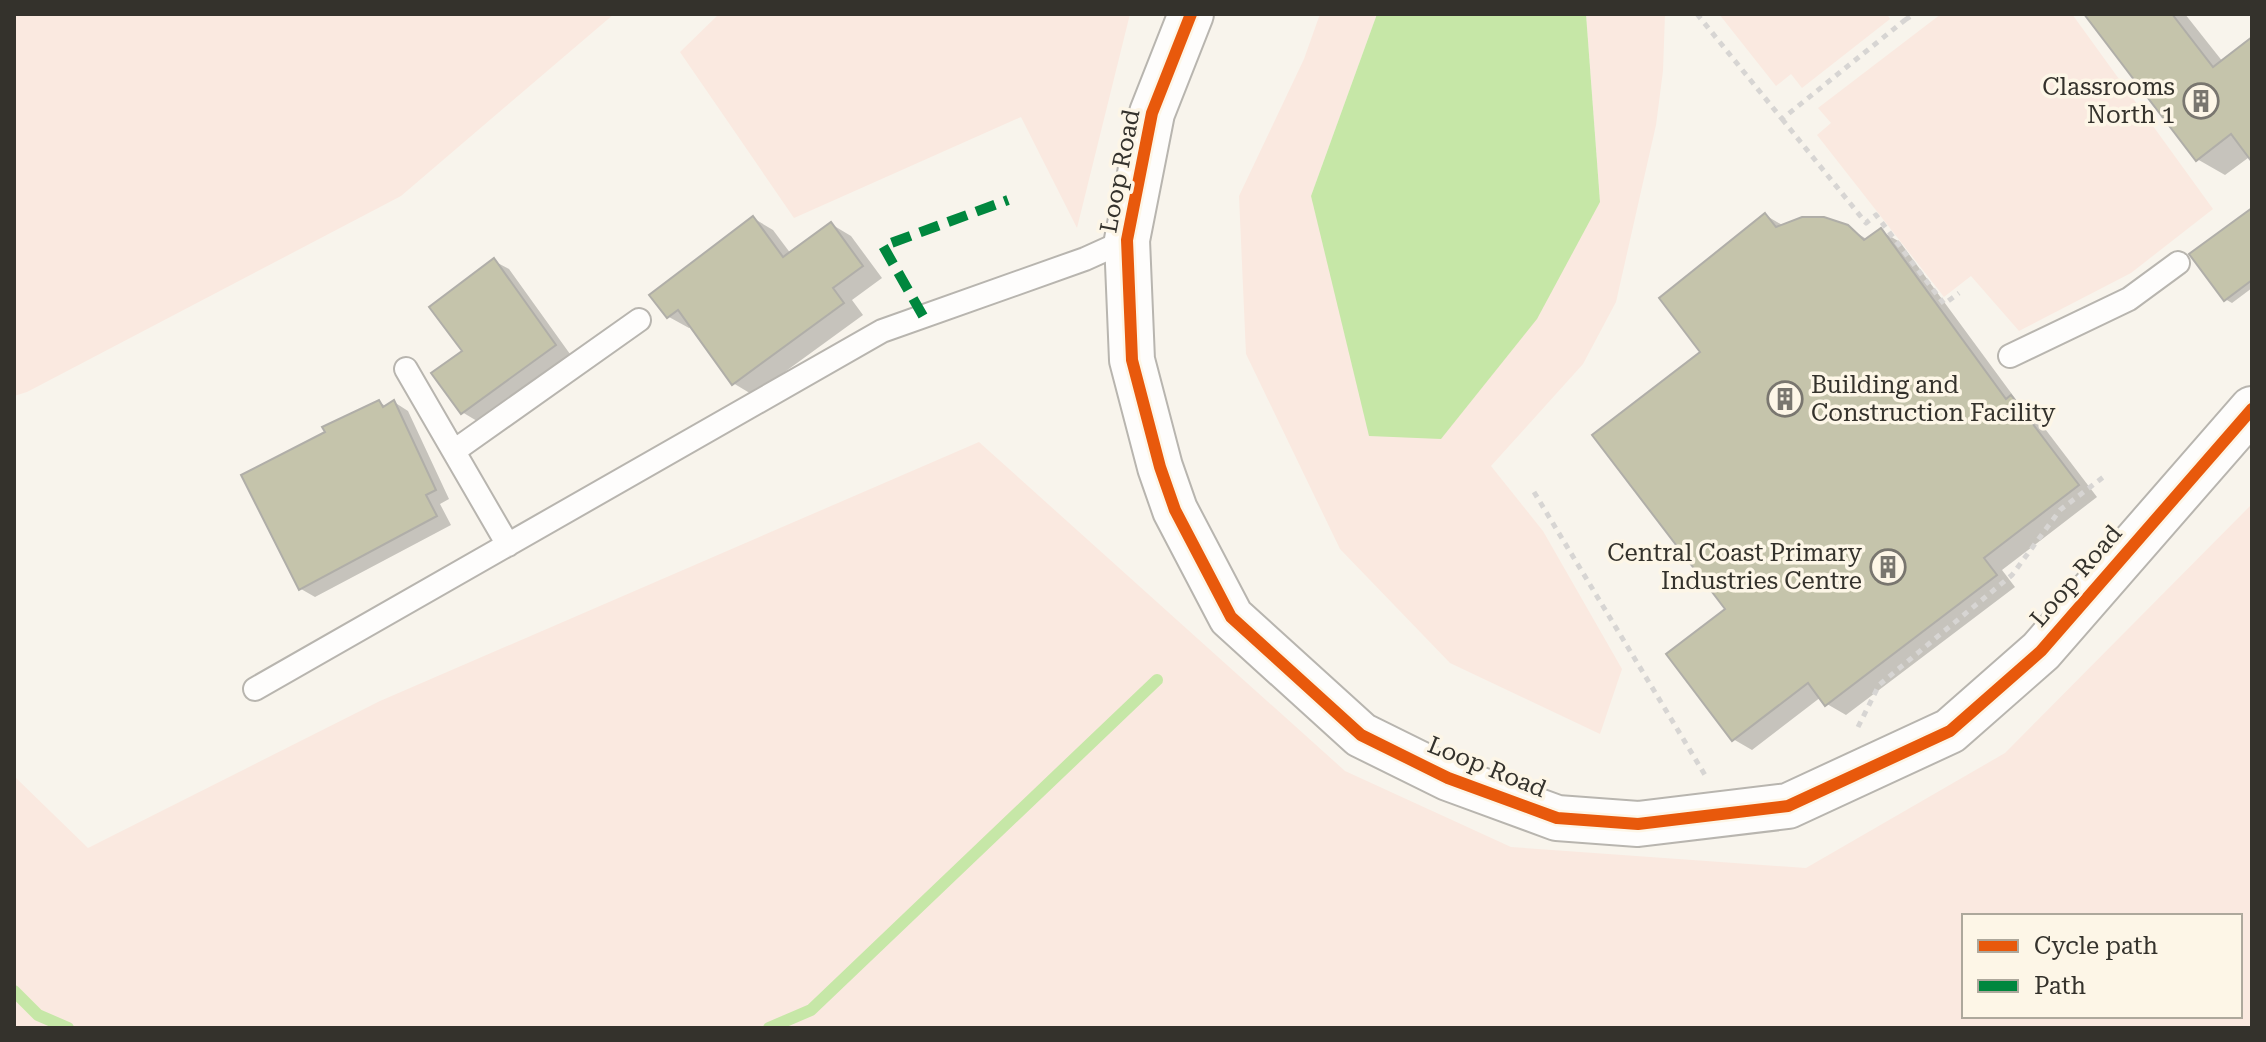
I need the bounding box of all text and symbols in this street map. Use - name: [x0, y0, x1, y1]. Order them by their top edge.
- place label: Classrooms North 1: [2042, 73, 2175, 129]
- building icon: Classrooms North 1: [2182, 82, 2220, 120]
- street label: Loop Road: [1094, 107, 1146, 235]
- place label: Building and Construction Facility: [1811, 371, 2056, 427]
- building icon: Building and Construction Facility: [1766, 380, 1804, 418]
- street label: Loop Road: [2024, 520, 2128, 632]
- place label: Central Coast Primary Industries Centre: [1607, 539, 1863, 595]
- building icon: Central Coast Primary Industries Centre: [1869, 548, 1907, 586]
- street label: Loop Road: [1424, 731, 1550, 803]
- legend: [1962, 914, 2242, 1018]
- text: Cycle path: [2034, 932, 2158, 960]
- text: Path: [2034, 972, 2086, 1000]

